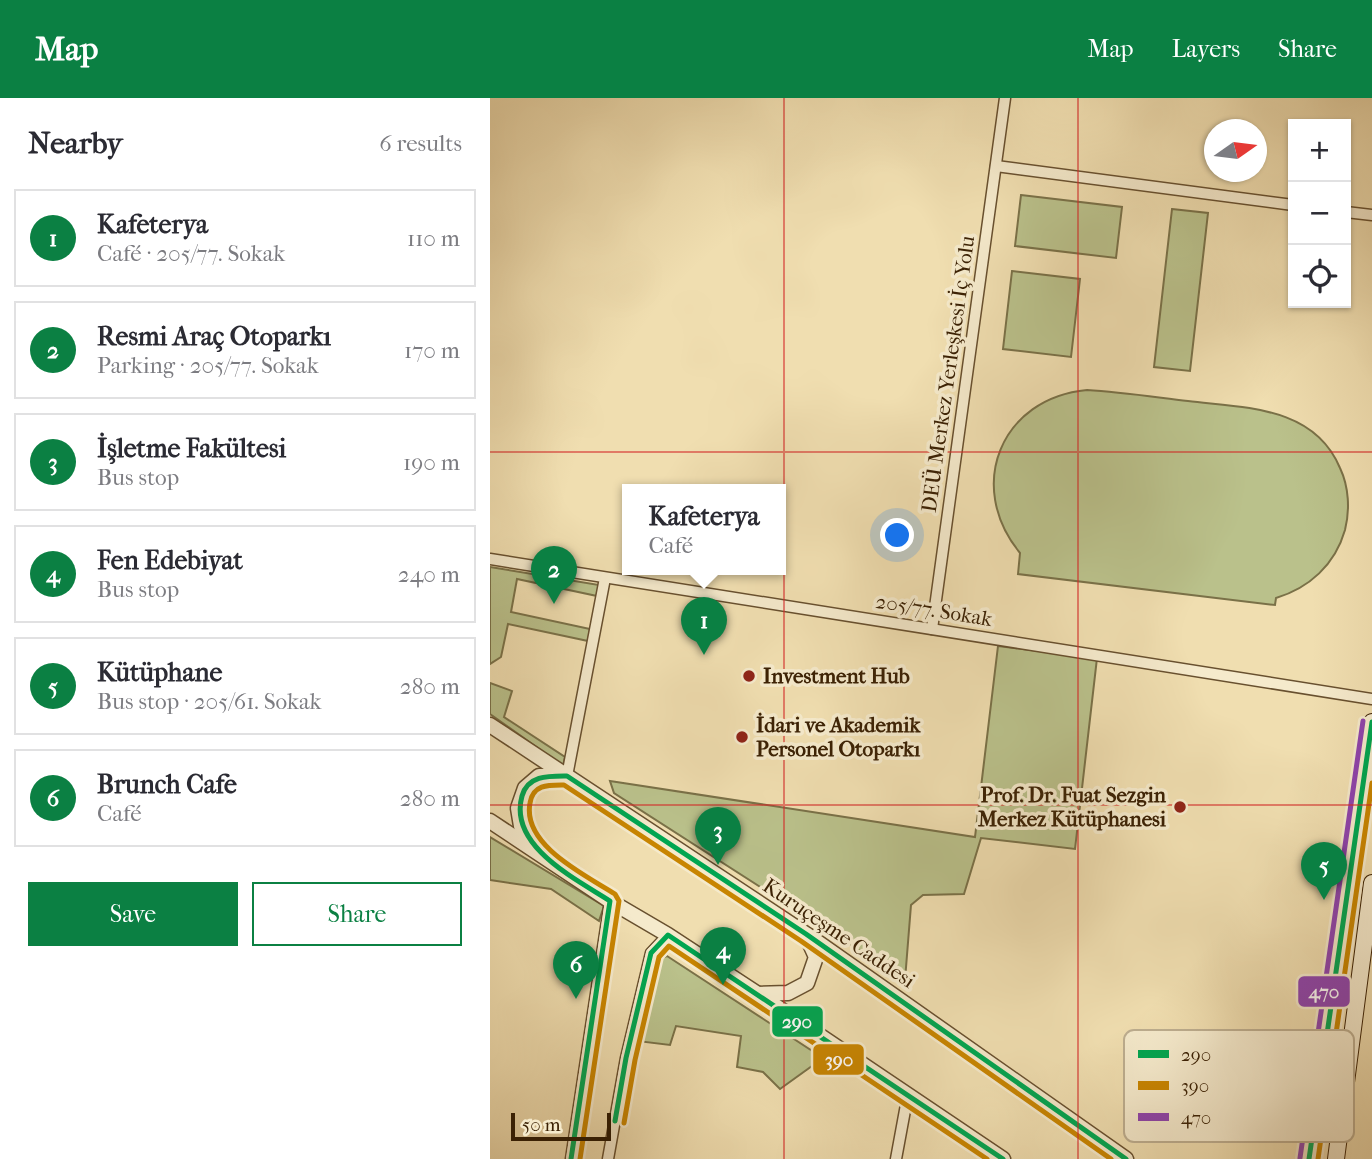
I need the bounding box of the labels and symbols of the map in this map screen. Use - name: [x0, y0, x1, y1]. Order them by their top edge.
- north arrow: [1204, 119, 1267, 182]
- street label: DEÜ Merkez Yerleşkesi İç Yolu: [917, 234, 979, 514]
- your location: [880, 518, 914, 552]
- pin: 2: [531, 546, 577, 604]
- street label: 205/77. Sokak: [874, 589, 994, 631]
- pin: 1: [681, 597, 727, 655]
- place label: Investment Hub: [763, 664, 910, 688]
- marker: Investment Hub: [741, 668, 757, 684]
- place label: İdari ve Akademik Personel Otoparkı: [756, 712, 922, 761]
- marker: İdari ve Akademik Personel Otoparkı: [734, 729, 750, 745]
- place label: Prof. Dr. Fuat Sezgin Merkez Kütüphanesi: [977, 783, 1167, 831]
- marker: Prof. Dr. Fuat Sezgin Merkez Kütüphanesi: [1172, 799, 1188, 815]
- pin: 3: [695, 807, 741, 865]
- pin: 5: [1301, 842, 1347, 900]
- street label: Kuruçeşme Caddesi: [758, 873, 920, 993]
- pin: 4: [700, 927, 746, 985]
- pin: 6: [553, 941, 599, 999]
- line badge: 470: [1297, 975, 1351, 1008]
- text: 470: [1308, 981, 1339, 1003]
- line badge: 290: [771, 1005, 824, 1038]
- text: 290: [782, 1011, 812, 1033]
- legend: [1124, 1030, 1354, 1142]
- line badge: 390: [812, 1043, 865, 1076]
- text: 290: [1181, 1044, 1211, 1066]
- text: 390: [825, 1049, 853, 1071]
- text: 390: [1181, 1075, 1209, 1097]
- text: 470: [1181, 1107, 1211, 1129]
- scale bar: [511, 1110, 611, 1142]

